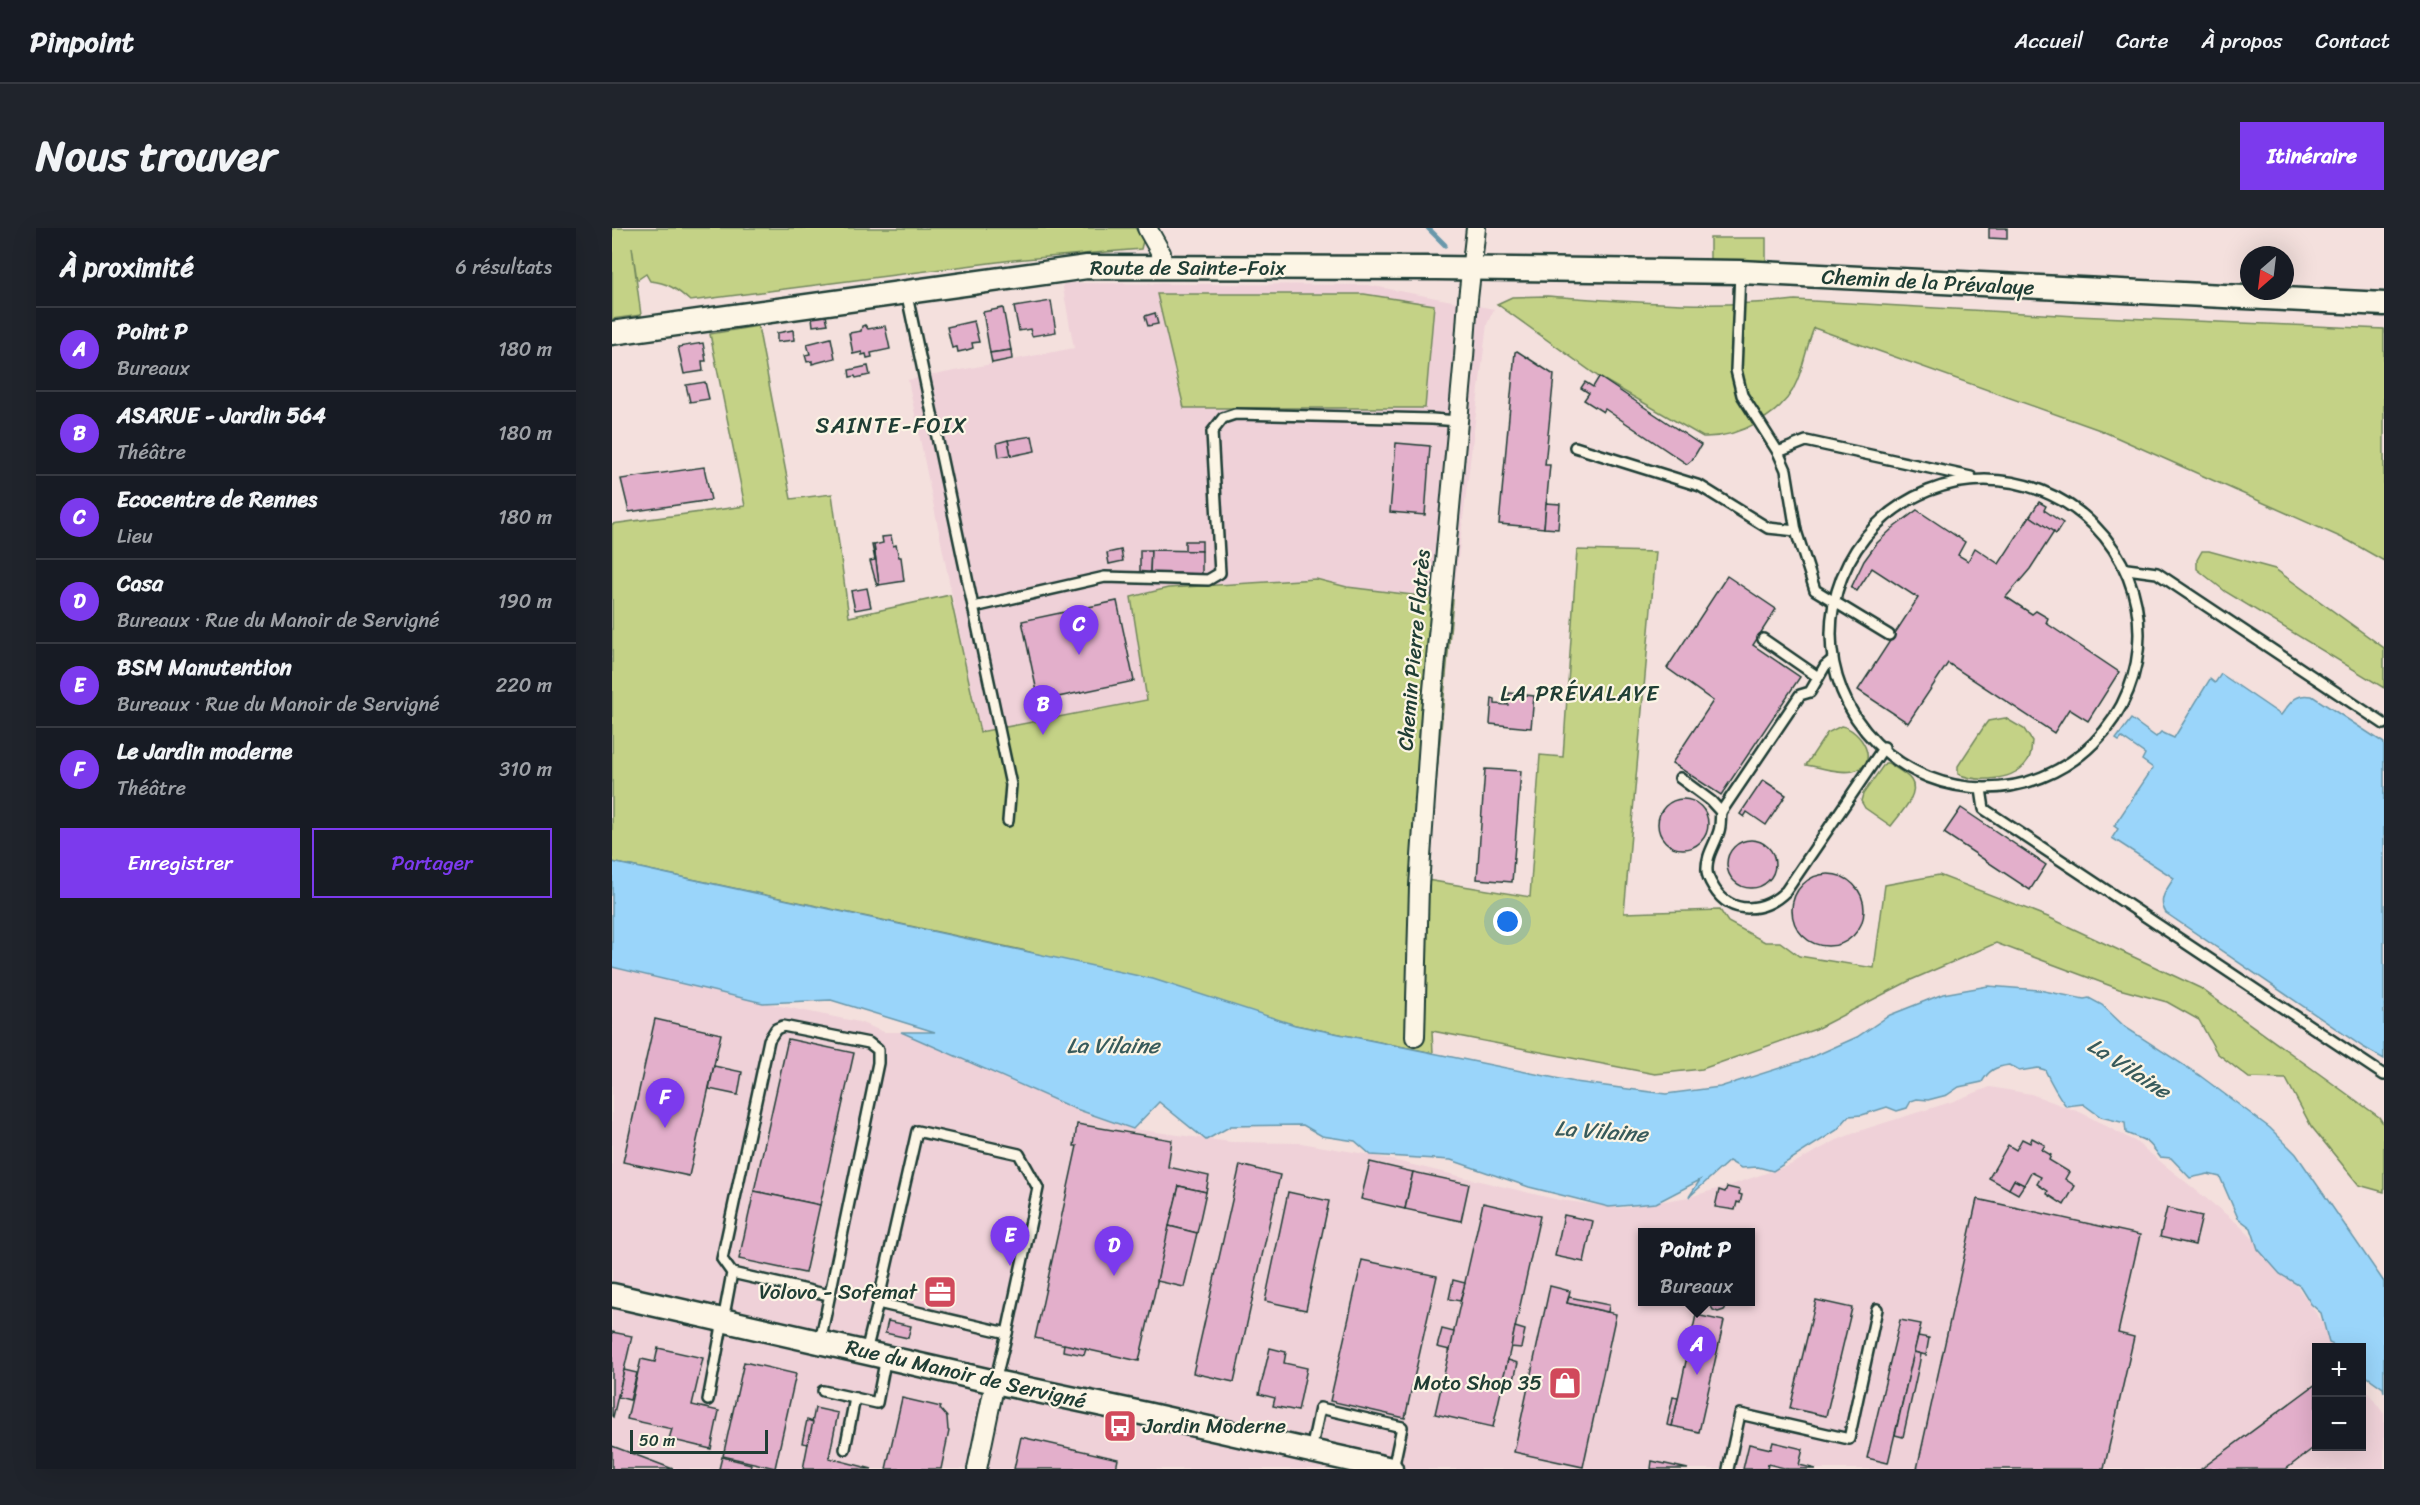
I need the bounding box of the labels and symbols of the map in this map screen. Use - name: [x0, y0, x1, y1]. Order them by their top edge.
- north arrow: [2240, 246, 2294, 300]
- street label: Route de Sainte-Foix: [1090, 249, 1286, 287]
- street label: Chemin de la Prévalaye: [1821, 257, 2035, 307]
- district label: SAINTE-FOIX: [816, 406, 968, 445]
- street label: Chemin Pierre Flatrès: [1386, 548, 1442, 752]
- pin: C: [1060, 606, 1098, 655]
- district label: LA PRÉVALAYE: [1500, 674, 1660, 713]
- pin: B: [1024, 686, 1062, 735]
- your location: [1493, 907, 1522, 936]
- water label: La Vilaine: [1067, 1026, 1162, 1065]
- water label: La Vilaine: [2080, 1026, 2181, 1111]
- pin: F: [646, 1078, 684, 1128]
- water label: La Vilaine: [1553, 1108, 1651, 1154]
- pin: E: [990, 1216, 1030, 1266]
- pin: D: [1094, 1226, 1134, 1276]
- place label: Volovo - Sofemat: [759, 1273, 919, 1311]
- office icon: Volovo - Sofemat: [922, 1274, 958, 1310]
- pin: A: [1678, 1326, 1716, 1375]
- street label: Rue du Manoir de Servigné: [842, 1328, 1090, 1420]
- place label: Moto Shop 35: [1413, 1364, 1542, 1402]
- shop icon: Moto Shop 35: [1547, 1365, 1583, 1401]
- place label: Jardin Moderne: [1142, 1407, 1286, 1445]
- bus stop icon: Jardin Moderne: [1102, 1408, 1138, 1444]
- scale bar: [630, 1427, 768, 1454]

